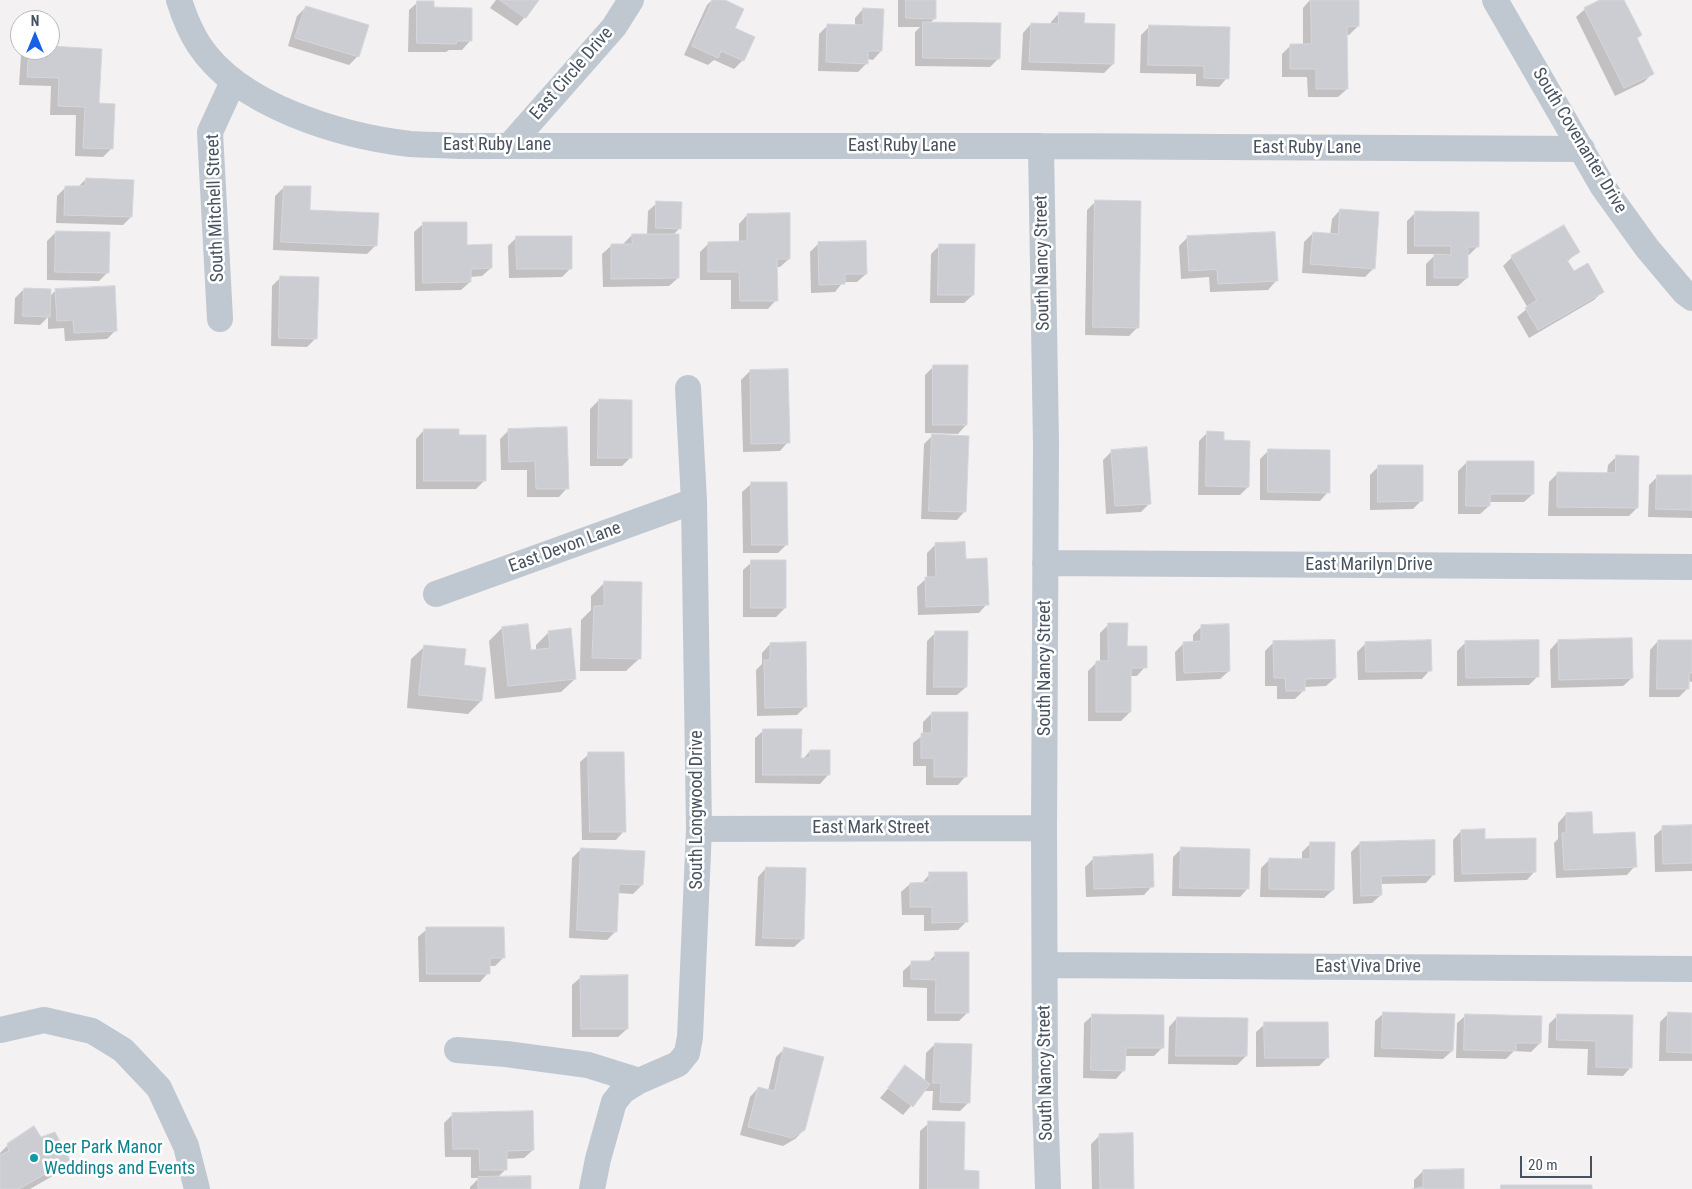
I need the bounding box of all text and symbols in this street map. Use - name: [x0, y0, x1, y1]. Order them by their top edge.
- north arrow: [10, 10, 60, 60]
- text: N: [31, 13, 39, 29]
- street label: East Circle Drive: [526, 23, 618, 125]
- street label: South Covenanter Drive: [1527, 64, 1631, 218]
- street label: South Mitchell Street: [203, 134, 229, 282]
- street label: East Ruby Lane: [443, 134, 551, 156]
- street label: East Ruby Lane: [848, 135, 956, 157]
- street label: East Ruby Lane: [1253, 137, 1361, 159]
- street label: South Nancy Street: [1031, 195, 1055, 331]
- street label: East Devon Lane: [506, 518, 624, 578]
- street label: East Marilyn Drive: [1305, 554, 1433, 576]
- street label: South Nancy Street: [1034, 600, 1056, 736]
- street label: South Longwood Drive: [686, 730, 708, 890]
- street label: East Mark Street: [812, 817, 930, 839]
- street label: East Viva Drive: [1315, 956, 1421, 978]
- street label: South Nancy Street: [1034, 1005, 1058, 1141]
- place label: Deer Park Manor Weddings and Events: [44, 1137, 195, 1180]
- scale bar: [1522, 1146, 1594, 1178]
- marker: Deer Park Manor Weddings and Events: [28, 1152, 40, 1164]
- text: 20 m: [1528, 1156, 1558, 1174]

